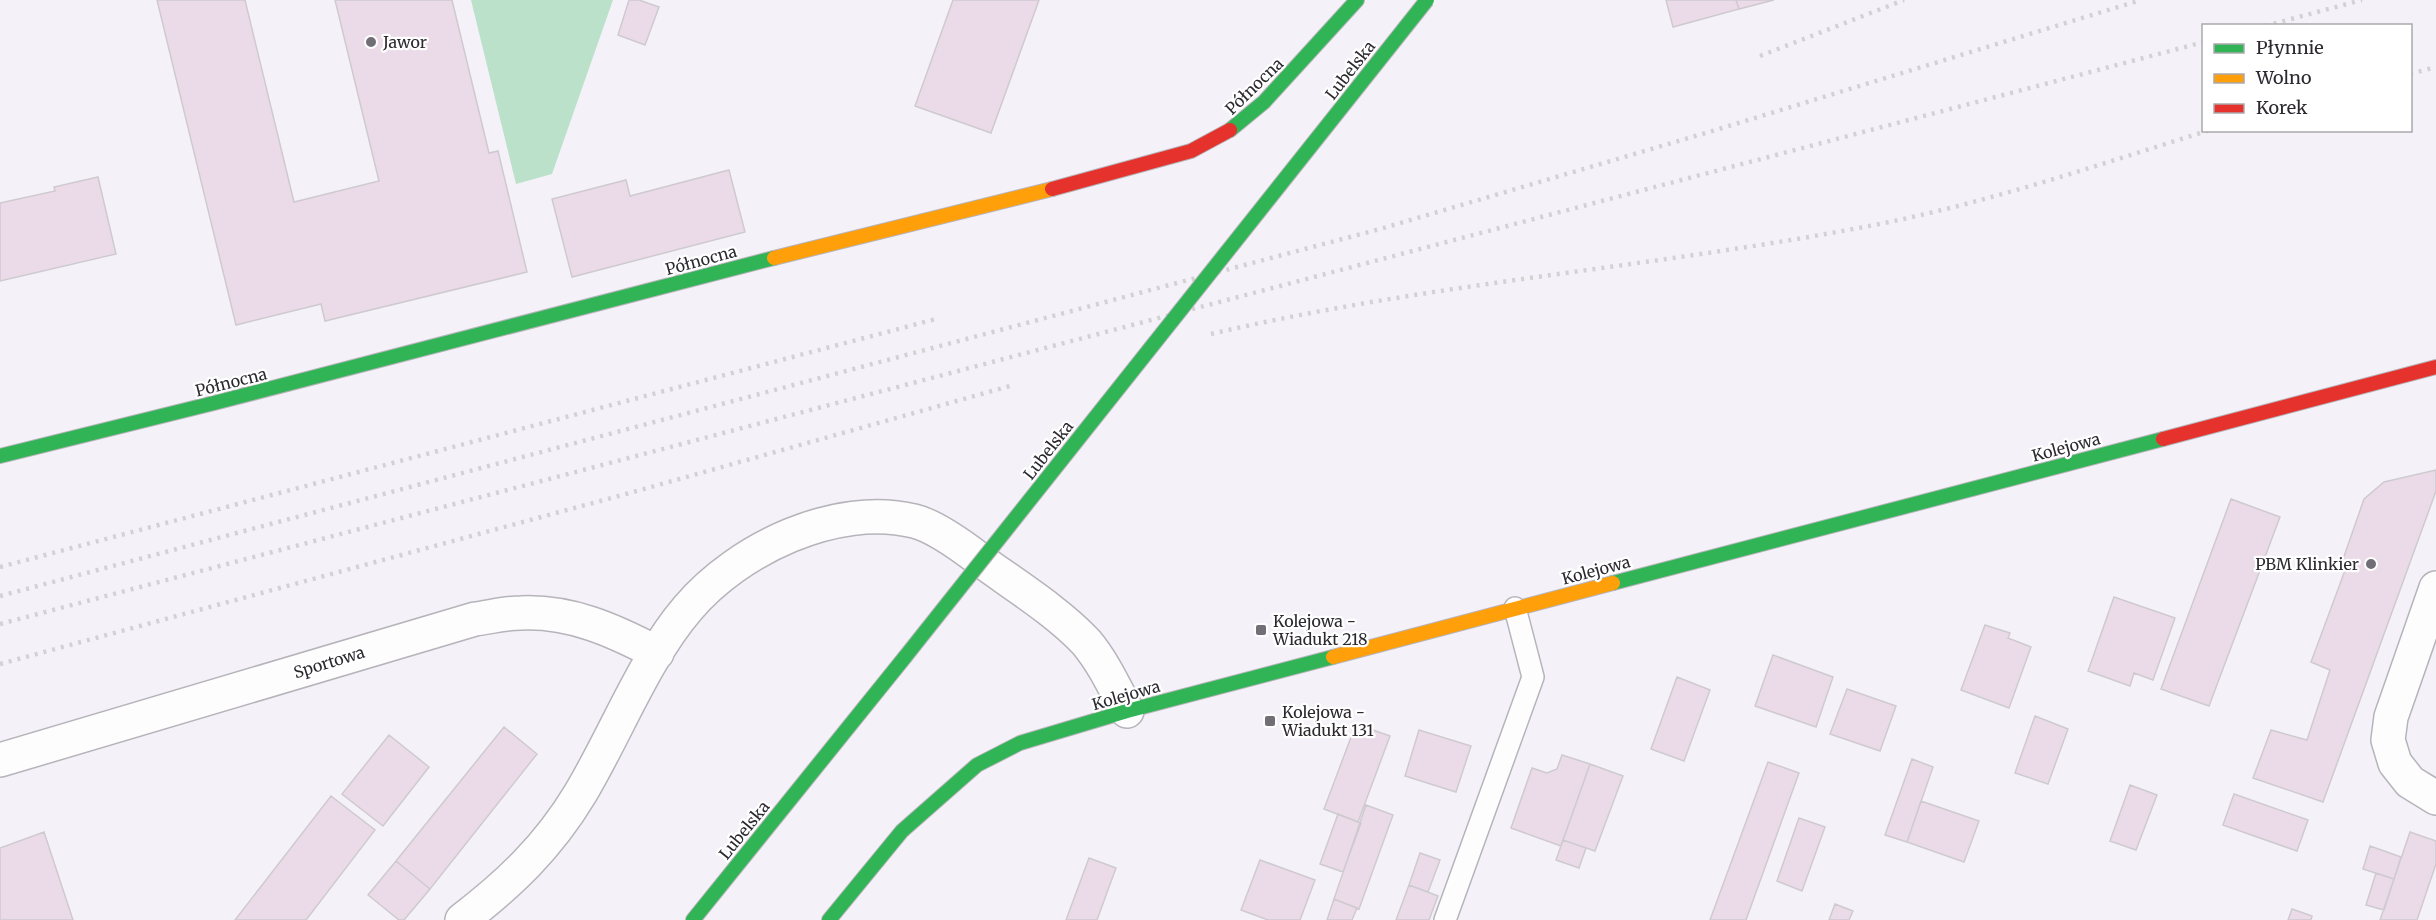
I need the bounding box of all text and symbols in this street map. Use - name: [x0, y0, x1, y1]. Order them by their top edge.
- legend: [2202, 24, 2412, 132]
- place label: Jawor: [382, 32, 427, 52]
- marker: Jawor: [364, 35, 378, 49]
- street label: Lubelska: [1321, 36, 1379, 103]
- text: Płynnie: [2256, 36, 2324, 59]
- street label: Północna: [1221, 53, 1287, 119]
- text: Wolno: [2255, 66, 2312, 89]
- text: Korek: [2256, 96, 2308, 119]
- street label: Północna: [663, 241, 739, 279]
- street label: Północna: [193, 363, 269, 401]
- street label: Lubelska: [1019, 416, 1077, 483]
- street label: Kolejowa: [2030, 428, 2103, 466]
- street label: Kolejowa: [1560, 551, 1633, 589]
- place label: PBM Klinkier: [2255, 554, 2359, 574]
- marker: PBM Klinkier: [2364, 557, 2378, 571]
- place label: Kolejowa - Wiadukt 218: [1272, 611, 1368, 649]
- marker: Kolejowa - Wiadukt 218: [1254, 623, 1268, 637]
- street label: Sportowa: [291, 642, 367, 682]
- street label: Kolejowa: [1090, 676, 1163, 714]
- place label: Kolejowa - Wiadukt 131: [1281, 702, 1374, 740]
- marker: Kolejowa - Wiadukt 131: [1263, 714, 1277, 728]
- street label: Lubelska: [714, 797, 774, 863]

